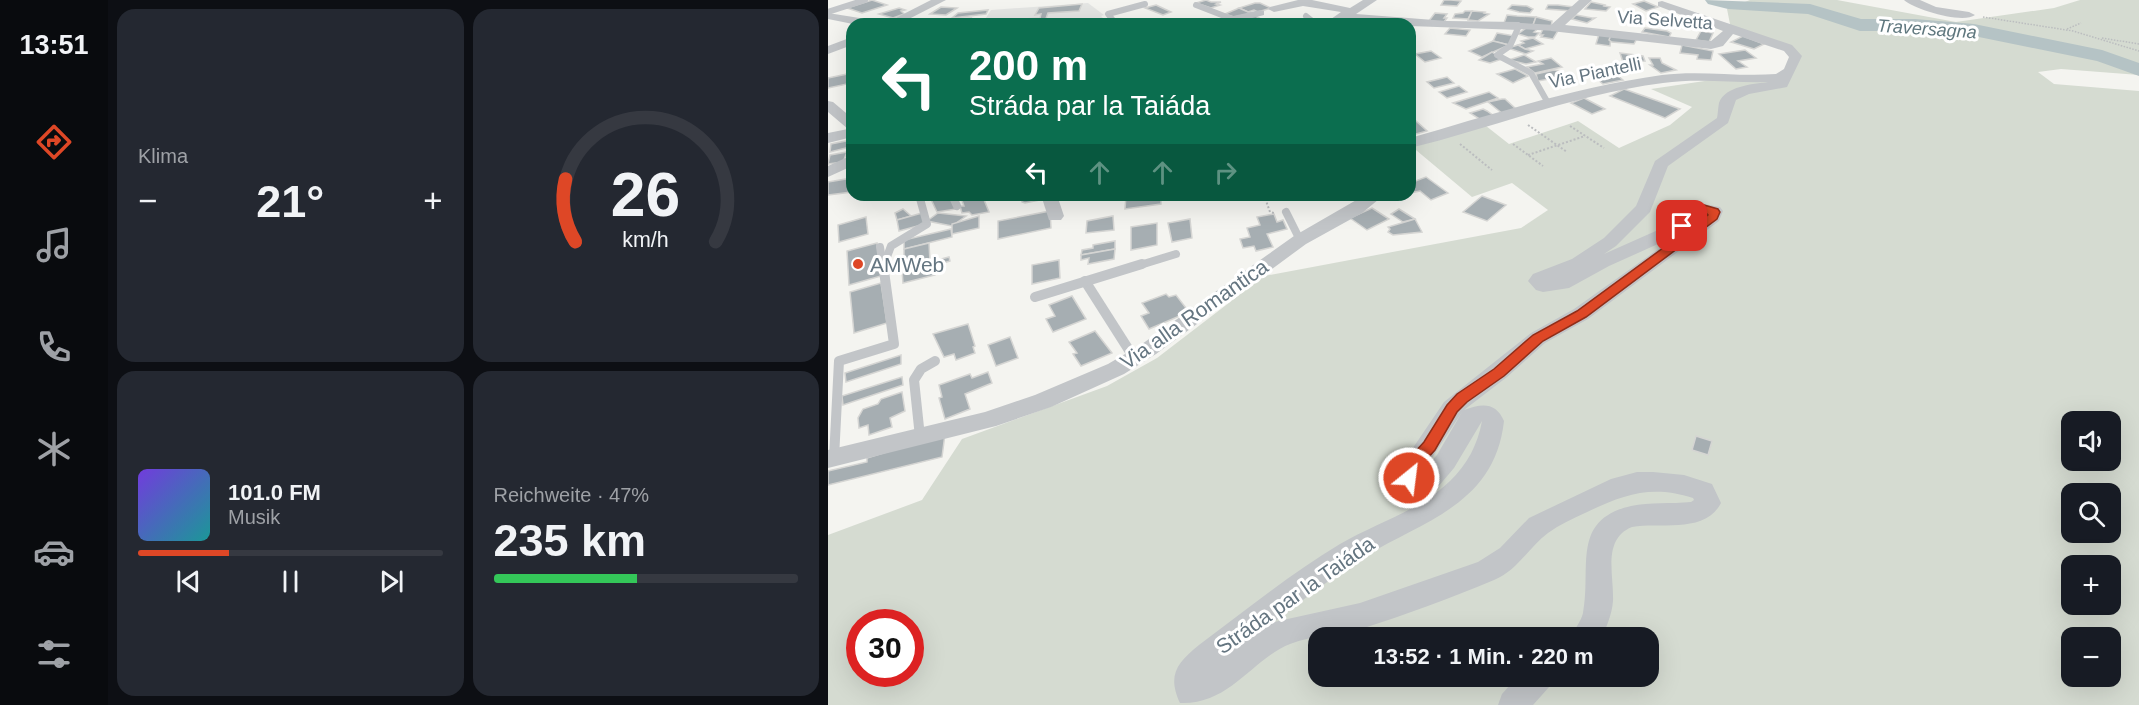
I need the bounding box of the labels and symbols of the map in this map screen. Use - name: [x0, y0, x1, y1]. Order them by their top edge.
- street label: Via Selvetta: [1617, 7, 1714, 33]
- water label: Traversagna: [1877, 16, 1977, 42]
- street label: Via Piantelli: [1547, 53, 1643, 93]
- pin: [1656, 200, 1707, 251]
- place label: AMWeb: [870, 253, 944, 276]
- street label: Via alla Romantica: [1116, 254, 1272, 374]
- marker: AMWeb: [851, 257, 865, 271]
- position arrow: [1377, 446, 1441, 510]
- street label: Stráda par la Taiáda: [1212, 532, 1379, 658]
- speed limit sign: 30: [846, 609, 924, 687]

